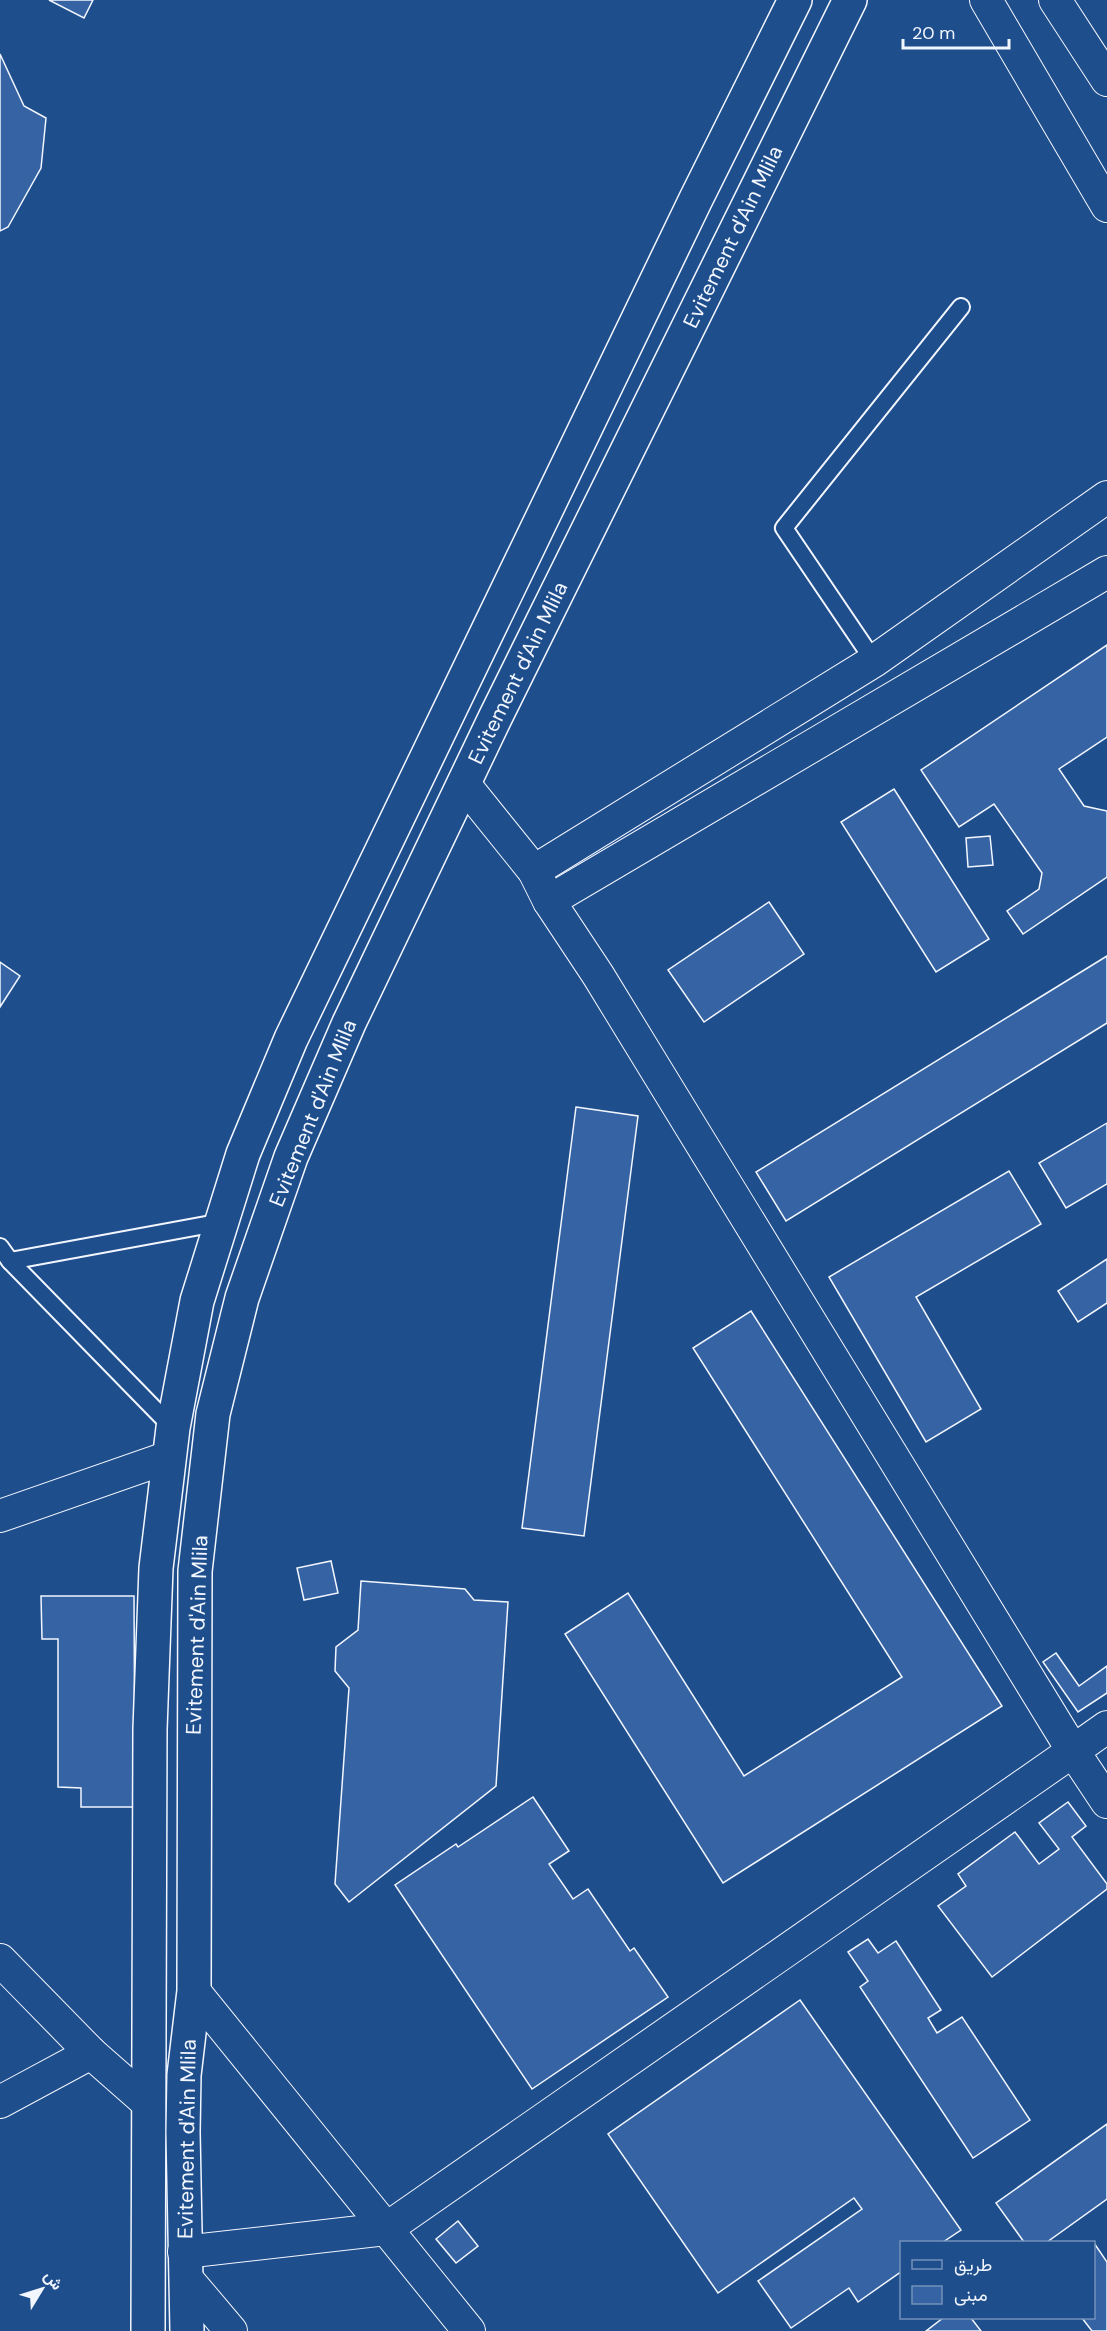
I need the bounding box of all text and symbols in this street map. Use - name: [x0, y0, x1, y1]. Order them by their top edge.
- scale bar: [903, 12, 1010, 50]
- text: 20 m: [912, 21, 955, 45]
- street label: Evitement d'Ain Mlila: [677, 141, 789, 333]
- street label: Evitement d'Ain Mlila: [462, 577, 574, 769]
- street label: Evitement d'Ain Mlila: [263, 1015, 363, 1211]
- street label: Evitement d'Ain Mlila: [180, 1535, 214, 1735]
- street label: Evitement d'Ain Mlila: [171, 2039, 203, 2239]
- legend: [900, 2241, 1095, 2319]
- text: طريق: [954, 2253, 992, 2277]
- north arrow: [12, 2259, 72, 2319]
- text: ش: [39, 2266, 68, 2294]
- text: مبنى: [954, 2283, 988, 2307]

